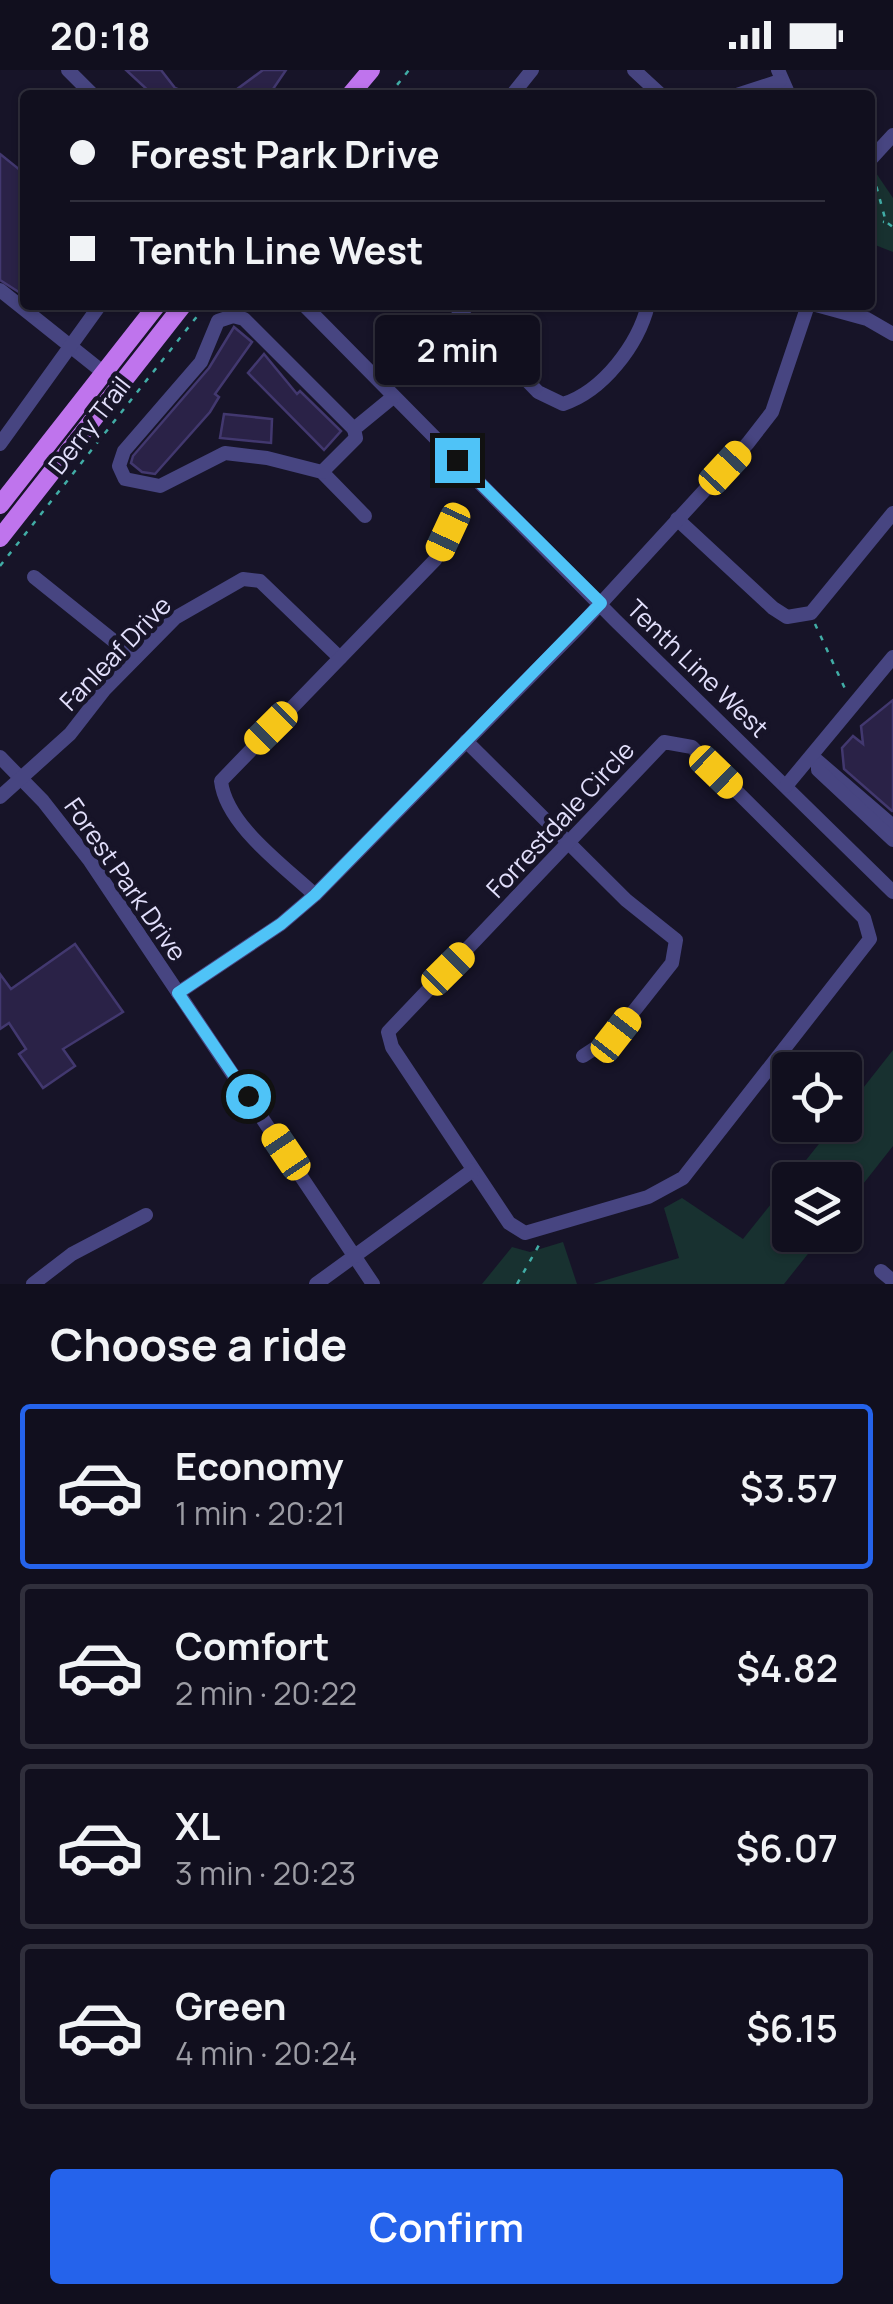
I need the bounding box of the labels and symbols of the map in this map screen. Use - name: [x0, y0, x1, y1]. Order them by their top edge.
- callout: 2 min: [374, 315, 540, 385]
- street label: Derry Trail: [40, 369, 138, 481]
- car: [694, 436, 756, 500]
- route end: [435, 438, 480, 483]
- car: [422, 498, 474, 566]
- street label: Fanleaf Drive: [51, 588, 179, 718]
- street label: Tenth Line West: [619, 591, 777, 745]
- car: [239, 696, 303, 760]
- street label: Forrestdale Circle: [478, 733, 642, 905]
- car: [684, 740, 748, 804]
- street label: Forest Park Drive: [57, 790, 195, 968]
- car: [416, 937, 480, 1001]
- car: [586, 1002, 646, 1068]
- route start: [226, 1074, 271, 1119]
- car: [257, 1119, 315, 1185]

